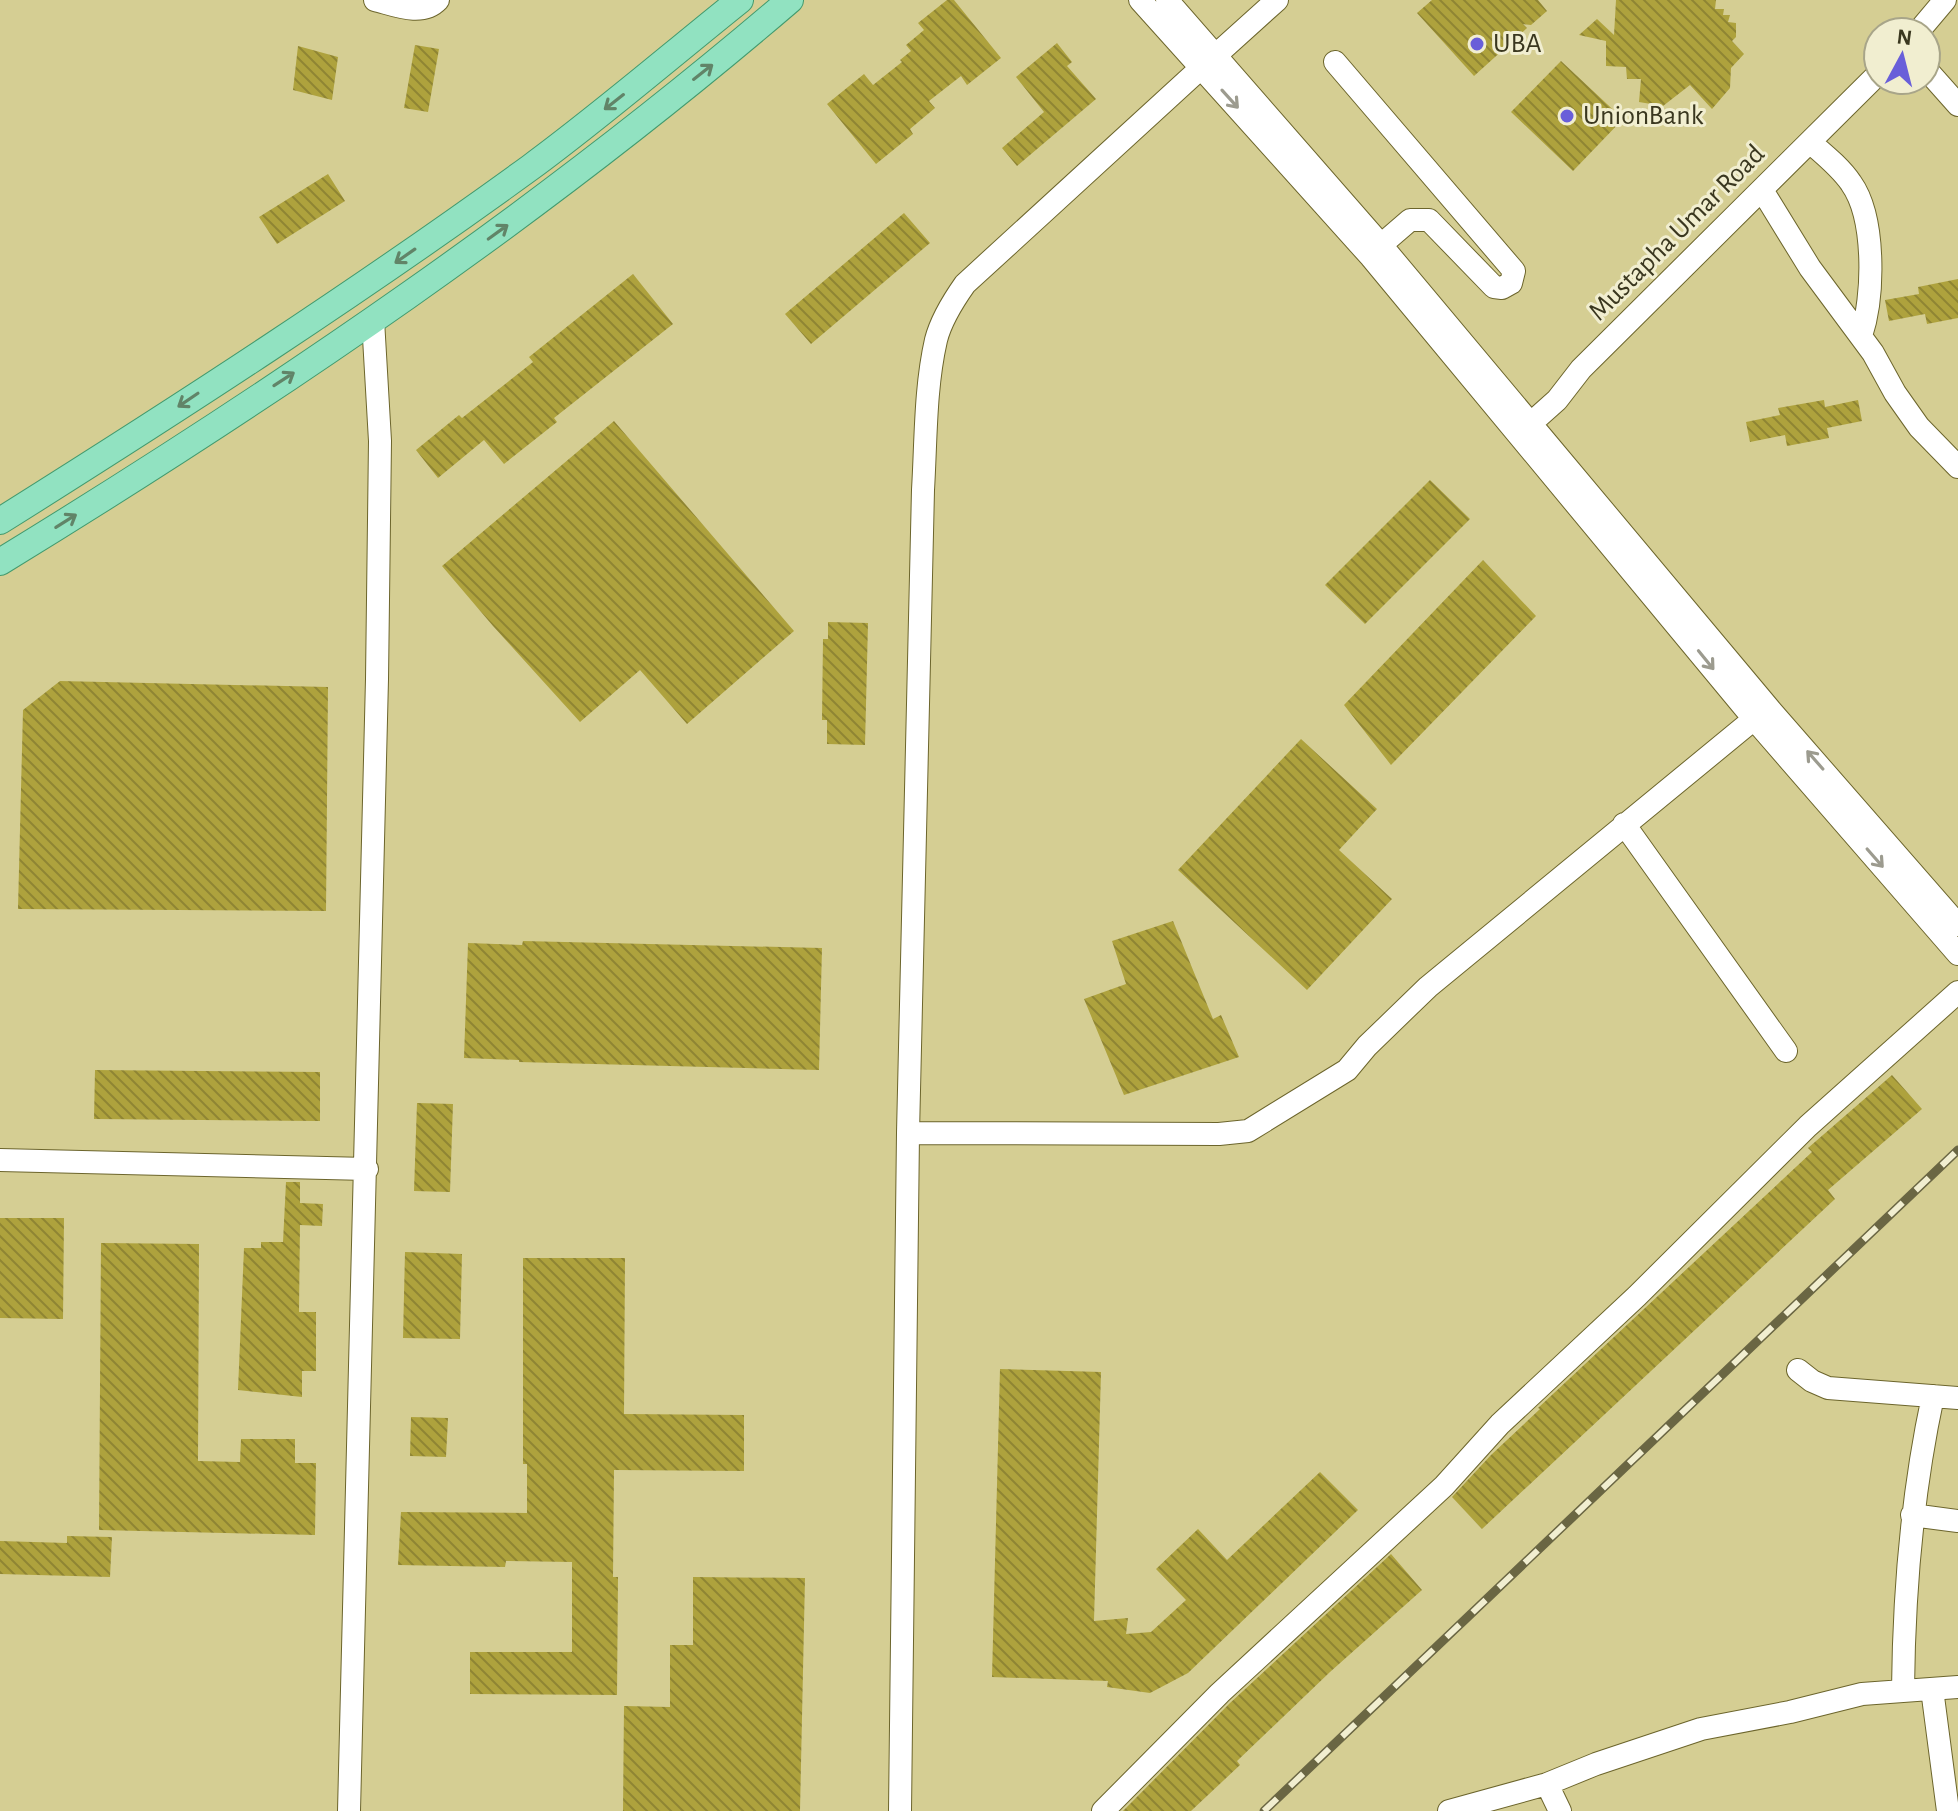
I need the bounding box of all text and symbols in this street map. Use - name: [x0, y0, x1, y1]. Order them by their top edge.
- north arrow: [1862, 16, 1942, 96]
- text: N: [1895, 25, 1913, 49]
- place label: UBA: [1493, 30, 1542, 58]
- marker: UBA: [1468, 35, 1486, 53]
- one-way arrow: [692, 63, 713, 81]
- one-way arrow: [1221, 88, 1239, 108]
- one-way arrow: [604, 94, 625, 111]
- place label: UnionBank: [1583, 102, 1704, 130]
- marker: UnionBank: [1558, 107, 1576, 125]
- street label: Mustapha Umar Road: [1584, 140, 1770, 326]
- one-way arrow: [487, 223, 508, 240]
- one-way arrow: [394, 248, 416, 264]
- one-way arrow: [273, 371, 295, 388]
- one-way arrow: [177, 392, 200, 408]
- one-way arrow: [55, 513, 77, 530]
- one-way arrow: [1698, 649, 1715, 670]
- one-way arrow: [1806, 751, 1824, 771]
- one-way arrow: [1865, 847, 1883, 868]

